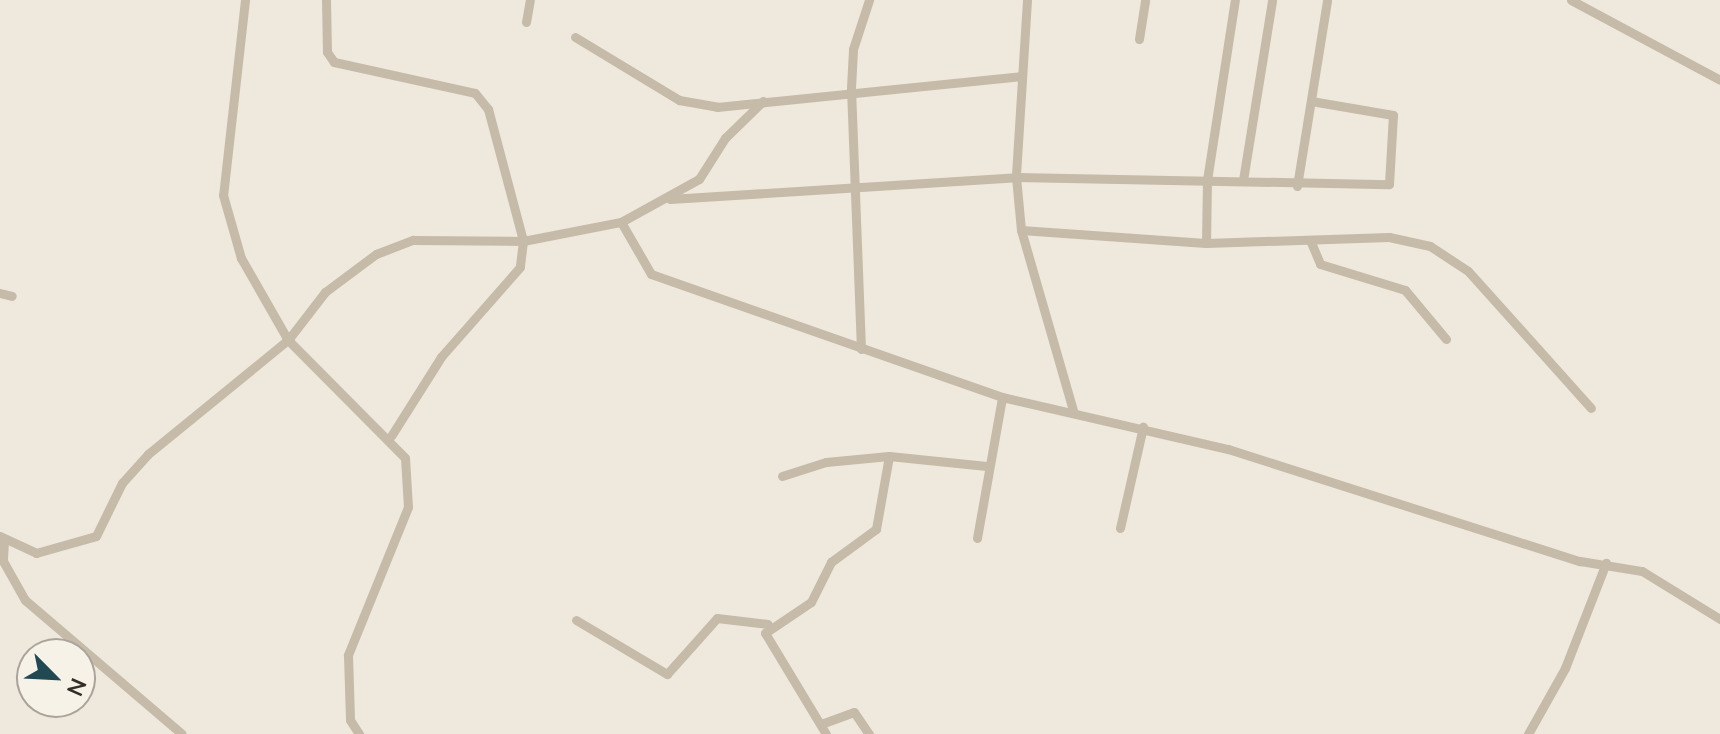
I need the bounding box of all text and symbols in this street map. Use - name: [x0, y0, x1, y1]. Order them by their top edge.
- north arrow: [16, 638, 96, 718]
- text: N: [59, 673, 93, 701]

